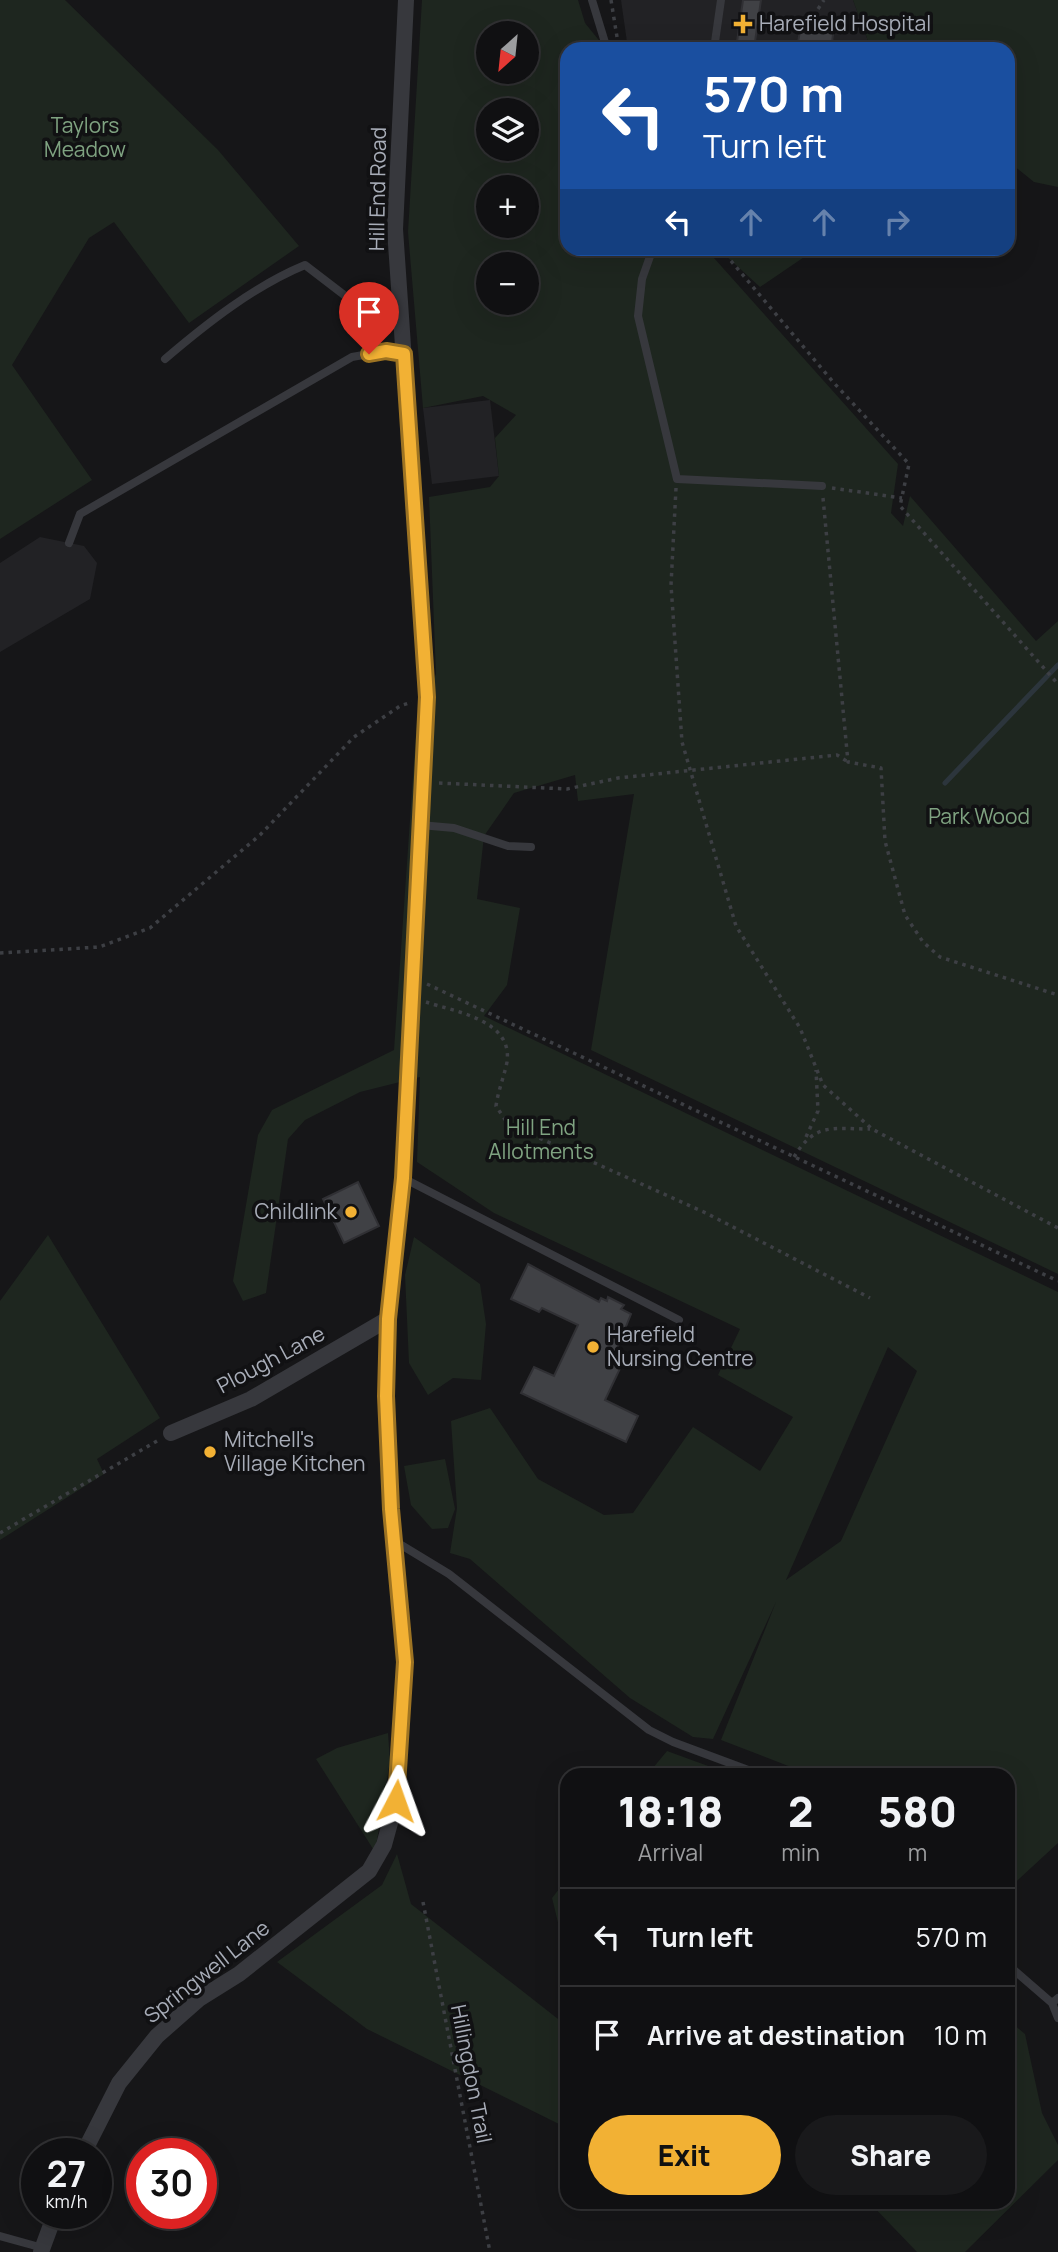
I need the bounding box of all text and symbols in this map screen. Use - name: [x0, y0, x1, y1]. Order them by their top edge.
- place label: Harefield Hospital: [759, 9, 931, 37]
- marker: Harefield Hospital: [733, 14, 753, 34]
- north arrow: [476, 21, 539, 84]
- map controls: [476, 21, 539, 315]
- text: 570 m: [703, 60, 844, 127]
- icon: left: [588, 70, 679, 161]
- button: layers: [476, 98, 539, 161]
- park label: Taylors Meadow: [44, 111, 126, 163]
- text: Turn left: [703, 124, 827, 168]
- street label: Hill End Road: [362, 127, 392, 251]
- button: +: [476, 175, 539, 238]
- icon: left: [659, 203, 697, 241]
- icon: ahead: [732, 203, 770, 241]
- icon: ahead: [805, 203, 843, 241]
- icon: right: [878, 203, 916, 241]
- button: −: [476, 252, 539, 315]
- pin: [339, 282, 399, 354]
- icon: arrive: [350, 293, 388, 331]
- park label: Park Wood: [928, 802, 1030, 830]
- park label: Hill End Allotments: [488, 1113, 594, 1165]
- place label: Childlink: [255, 1197, 338, 1225]
- marker: Childlink: [343, 1204, 359, 1220]
- street label: Plough Lane: [212, 1319, 329, 1399]
- place label: Harefield Nursing Centre: [607, 1320, 754, 1372]
- marker: Harefield Nursing Centre: [585, 1339, 601, 1355]
- place label: Mitchell's Village Kitchen: [224, 1425, 365, 1477]
- marker: Mitchell's Village Kitchen: [202, 1444, 218, 1460]
- position arrow: [359, 1764, 433, 1838]
- text: 18:18: [618, 1782, 723, 1840]
- text: 2: [788, 1782, 813, 1840]
- text: 580: [878, 1782, 957, 1840]
- text: Arrival: [638, 1836, 704, 1868]
- text: min: [781, 1836, 820, 1868]
- text: m: [908, 1836, 927, 1868]
- street label: Springwell Lane: [138, 1913, 275, 2029]
- icon: left: [588, 1918, 626, 1956]
- text: Turn left: [647, 1919, 754, 1955]
- text: 570 m: [916, 1919, 987, 1955]
- street label: Hillingdon Trail: [445, 2002, 499, 2145]
- icon: arrive: [588, 2016, 626, 2054]
- text: Arrive at destination: [647, 2017, 905, 2053]
- text: 10 m: [934, 2017, 987, 2053]
- button: Exit: [588, 2115, 781, 2195]
- button: Share: [795, 2115, 987, 2195]
- speed limit sign: 30: [126, 2138, 217, 2229]
- text: 27: [47, 2150, 86, 2198]
- text: km/h: [46, 2189, 87, 2213]

